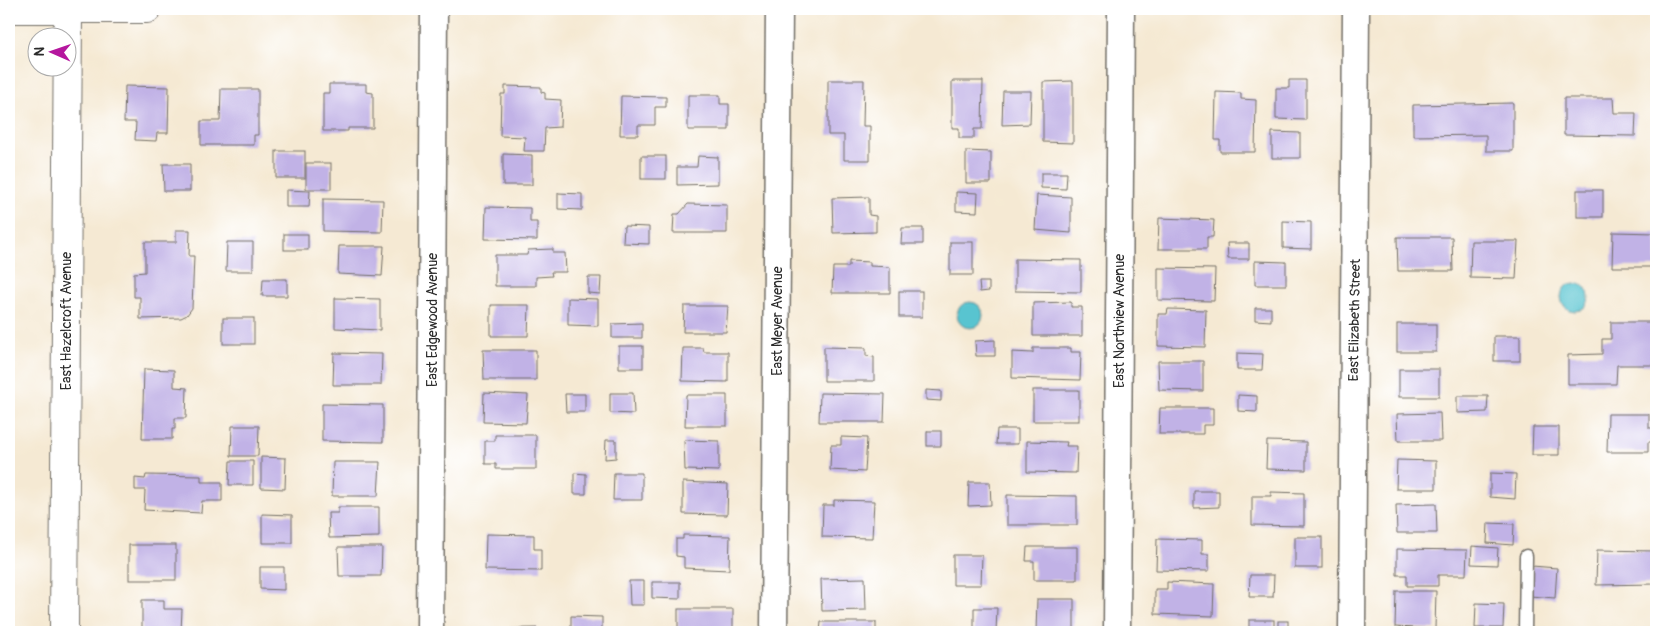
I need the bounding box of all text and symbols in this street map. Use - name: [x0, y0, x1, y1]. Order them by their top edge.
- north arrow: [28, 28, 78, 78]
- text: N: [31, 47, 48, 57]
- street label: East Hazelcroft Avenue: [58, 252, 75, 390]
- street label: East Edgewood Avenue: [424, 253, 441, 387]
- street label: East Northview Avenue: [1111, 254, 1128, 388]
- street label: East Elizabeth Street: [1345, 258, 1364, 381]
- street label: East Meyer Avenue: [769, 266, 786, 376]

